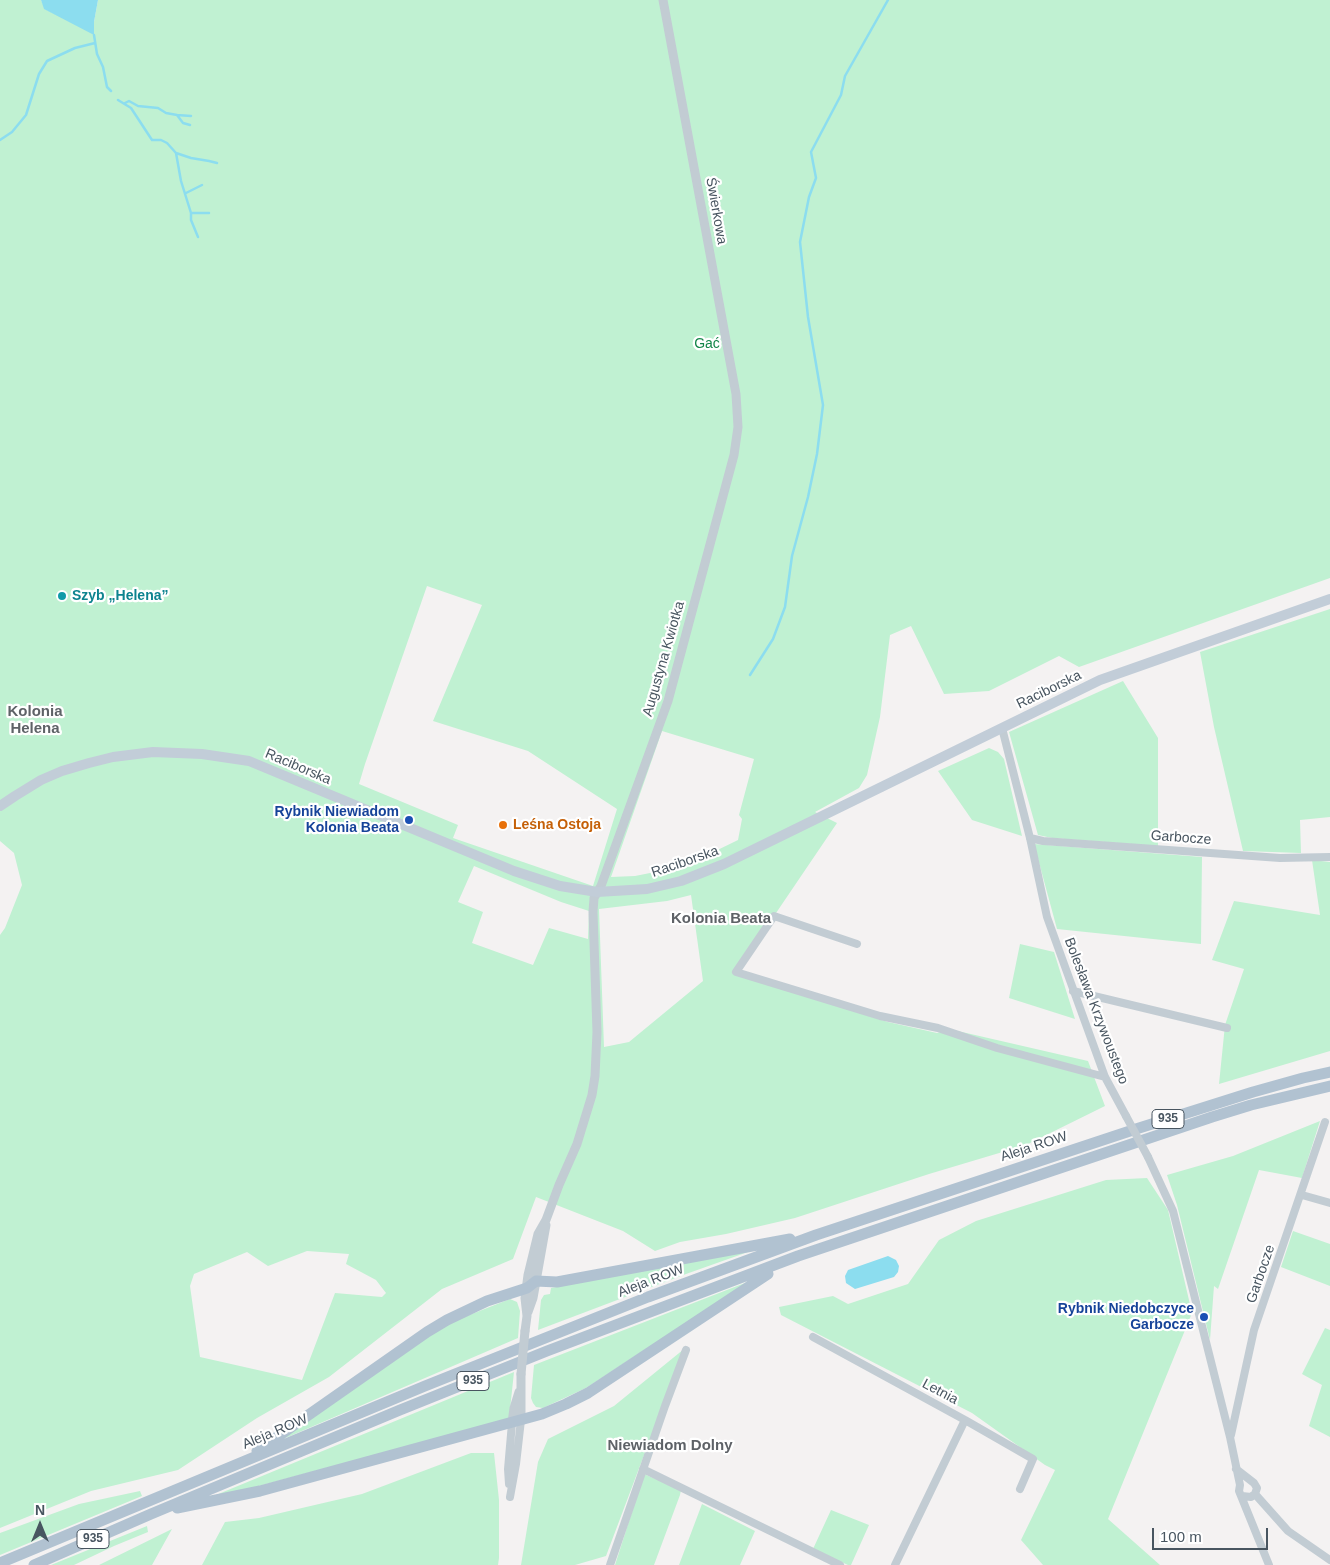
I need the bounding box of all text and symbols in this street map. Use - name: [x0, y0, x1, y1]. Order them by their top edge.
- street label: Świerkowa: [702, 176, 730, 246]
- park label: Gać: [694, 336, 720, 352]
- place label: Szyb „Helena”: [72, 588, 168, 604]
- marker: Szyb „Helena”: [56, 590, 68, 602]
- street label: Augustyna Kwiotka: [640, 599, 688, 719]
- street label: Raciborska: [1014, 667, 1084, 713]
- district label: Kolonia Helena: [8, 703, 62, 738]
- street label: Raciborska: [262, 746, 334, 788]
- place label: Rybnik Niewiadom Kolonia Beata: [275, 804, 399, 836]
- marker: Rybnik Niewiadom Kolonia Beata: [403, 814, 415, 826]
- place label: Leśna Ostoja: [513, 817, 601, 833]
- marker: Leśna Ostoja: [497, 819, 509, 831]
- street label: Garbocze: [1150, 828, 1212, 848]
- street label: Raciborska: [649, 843, 721, 881]
- district label: Kolonia Beata: [671, 910, 771, 928]
- street label: Bolesława Krzywoustego: [1060, 935, 1132, 1087]
- road number: 935: [1152, 1110, 1184, 1128]
- street label: Aleja ROW: [998, 1128, 1070, 1166]
- street label: Garbocze: [1243, 1243, 1279, 1305]
- street label: Aleja ROW: [616, 1261, 686, 1301]
- place label: Rybnik Niedobczyce Garbocze: [1058, 1301, 1194, 1334]
- marker: Rybnik Niedobczyce Garbocze: [1198, 1311, 1210, 1323]
- road number: 935: [457, 1372, 489, 1390]
- street label: Letnia: [919, 1376, 961, 1408]
- street label: Aleja ROW: [240, 1411, 310, 1453]
- district label: Niewiadom Dolny: [607, 1437, 733, 1455]
- north arrow: [15, 1500, 65, 1550]
- text: N: [35, 1502, 45, 1518]
- scale bar: [1155, 1518, 1271, 1550]
- text: 100 m: [1160, 1528, 1202, 1545]
- road number: 935: [77, 1530, 109, 1548]

